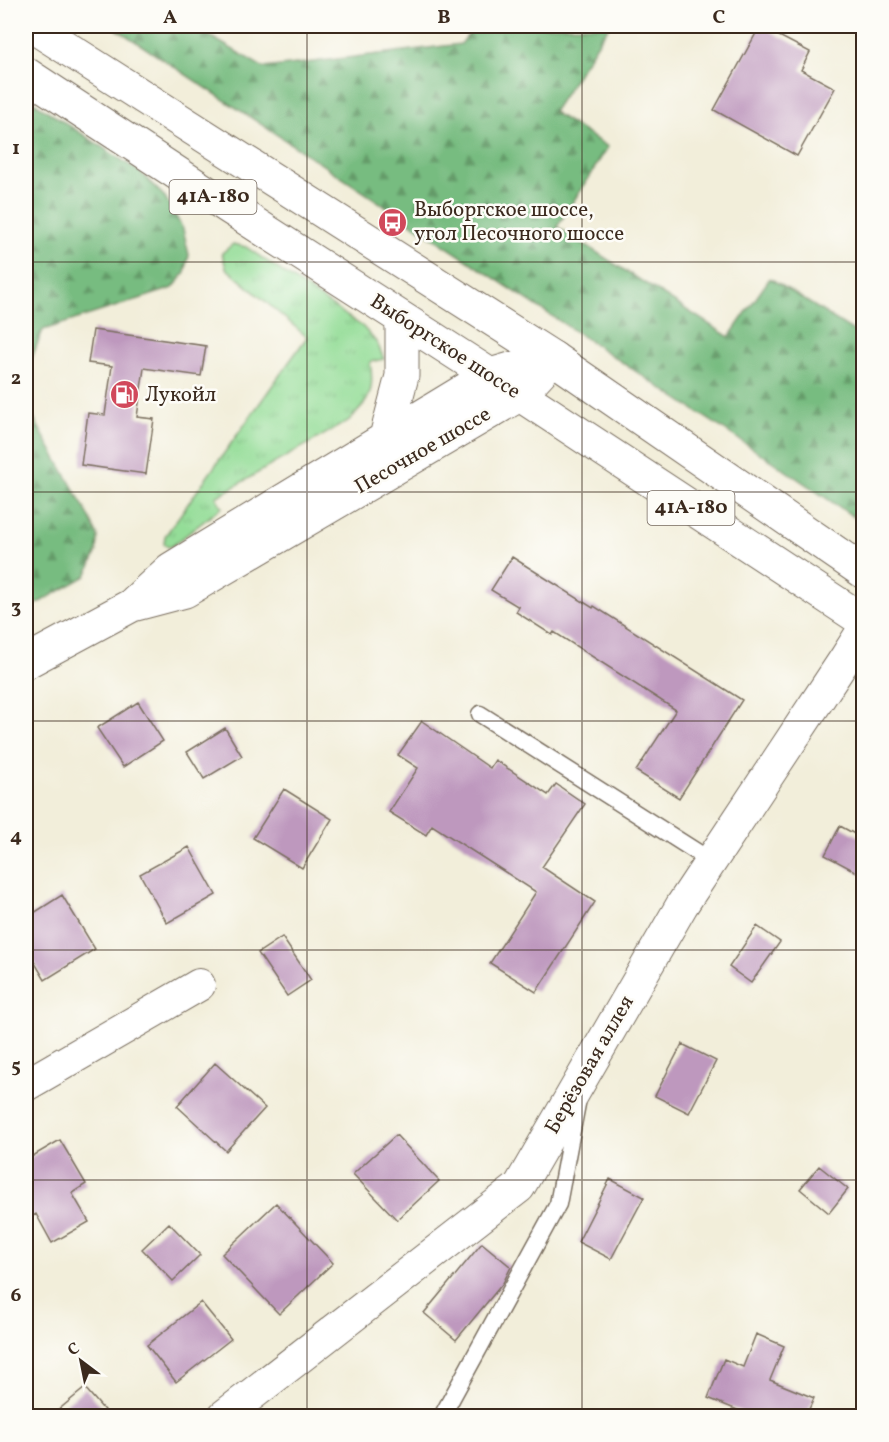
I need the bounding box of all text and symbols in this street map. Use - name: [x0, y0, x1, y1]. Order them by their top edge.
- text: A: [163, 4, 177, 32]
- text: B: [437, 4, 451, 32]
- text: C: [713, 4, 726, 32]
- text: 1: [12, 135, 20, 163]
- road number: 41А-180: [170, 180, 256, 214]
- place label: Выборгское шоссе, угол Песочного шоссе: [414, 196, 624, 249]
- bus stop icon: Выборгское шоссе, угол Песочного шоссе: [377, 206, 409, 238]
- street label: Выборгское шоссе: [364, 287, 526, 407]
- text: 2: [11, 365, 21, 393]
- fuel station icon: Лукойл: [108, 379, 140, 411]
- place label: Лукойл: [145, 381, 216, 410]
- street label: Песочное шоссе: [350, 400, 496, 502]
- road number: 41А-180: [648, 491, 734, 525]
- text: 3: [11, 594, 21, 622]
- text: 4: [10, 823, 22, 851]
- street label: Берёзовая аллея: [539, 990, 642, 1140]
- text: 5: [11, 1053, 21, 1081]
- text: 6: [11, 1282, 22, 1310]
- north arrow: [51, 1331, 111, 1391]
- text: С: [64, 1338, 84, 1362]

